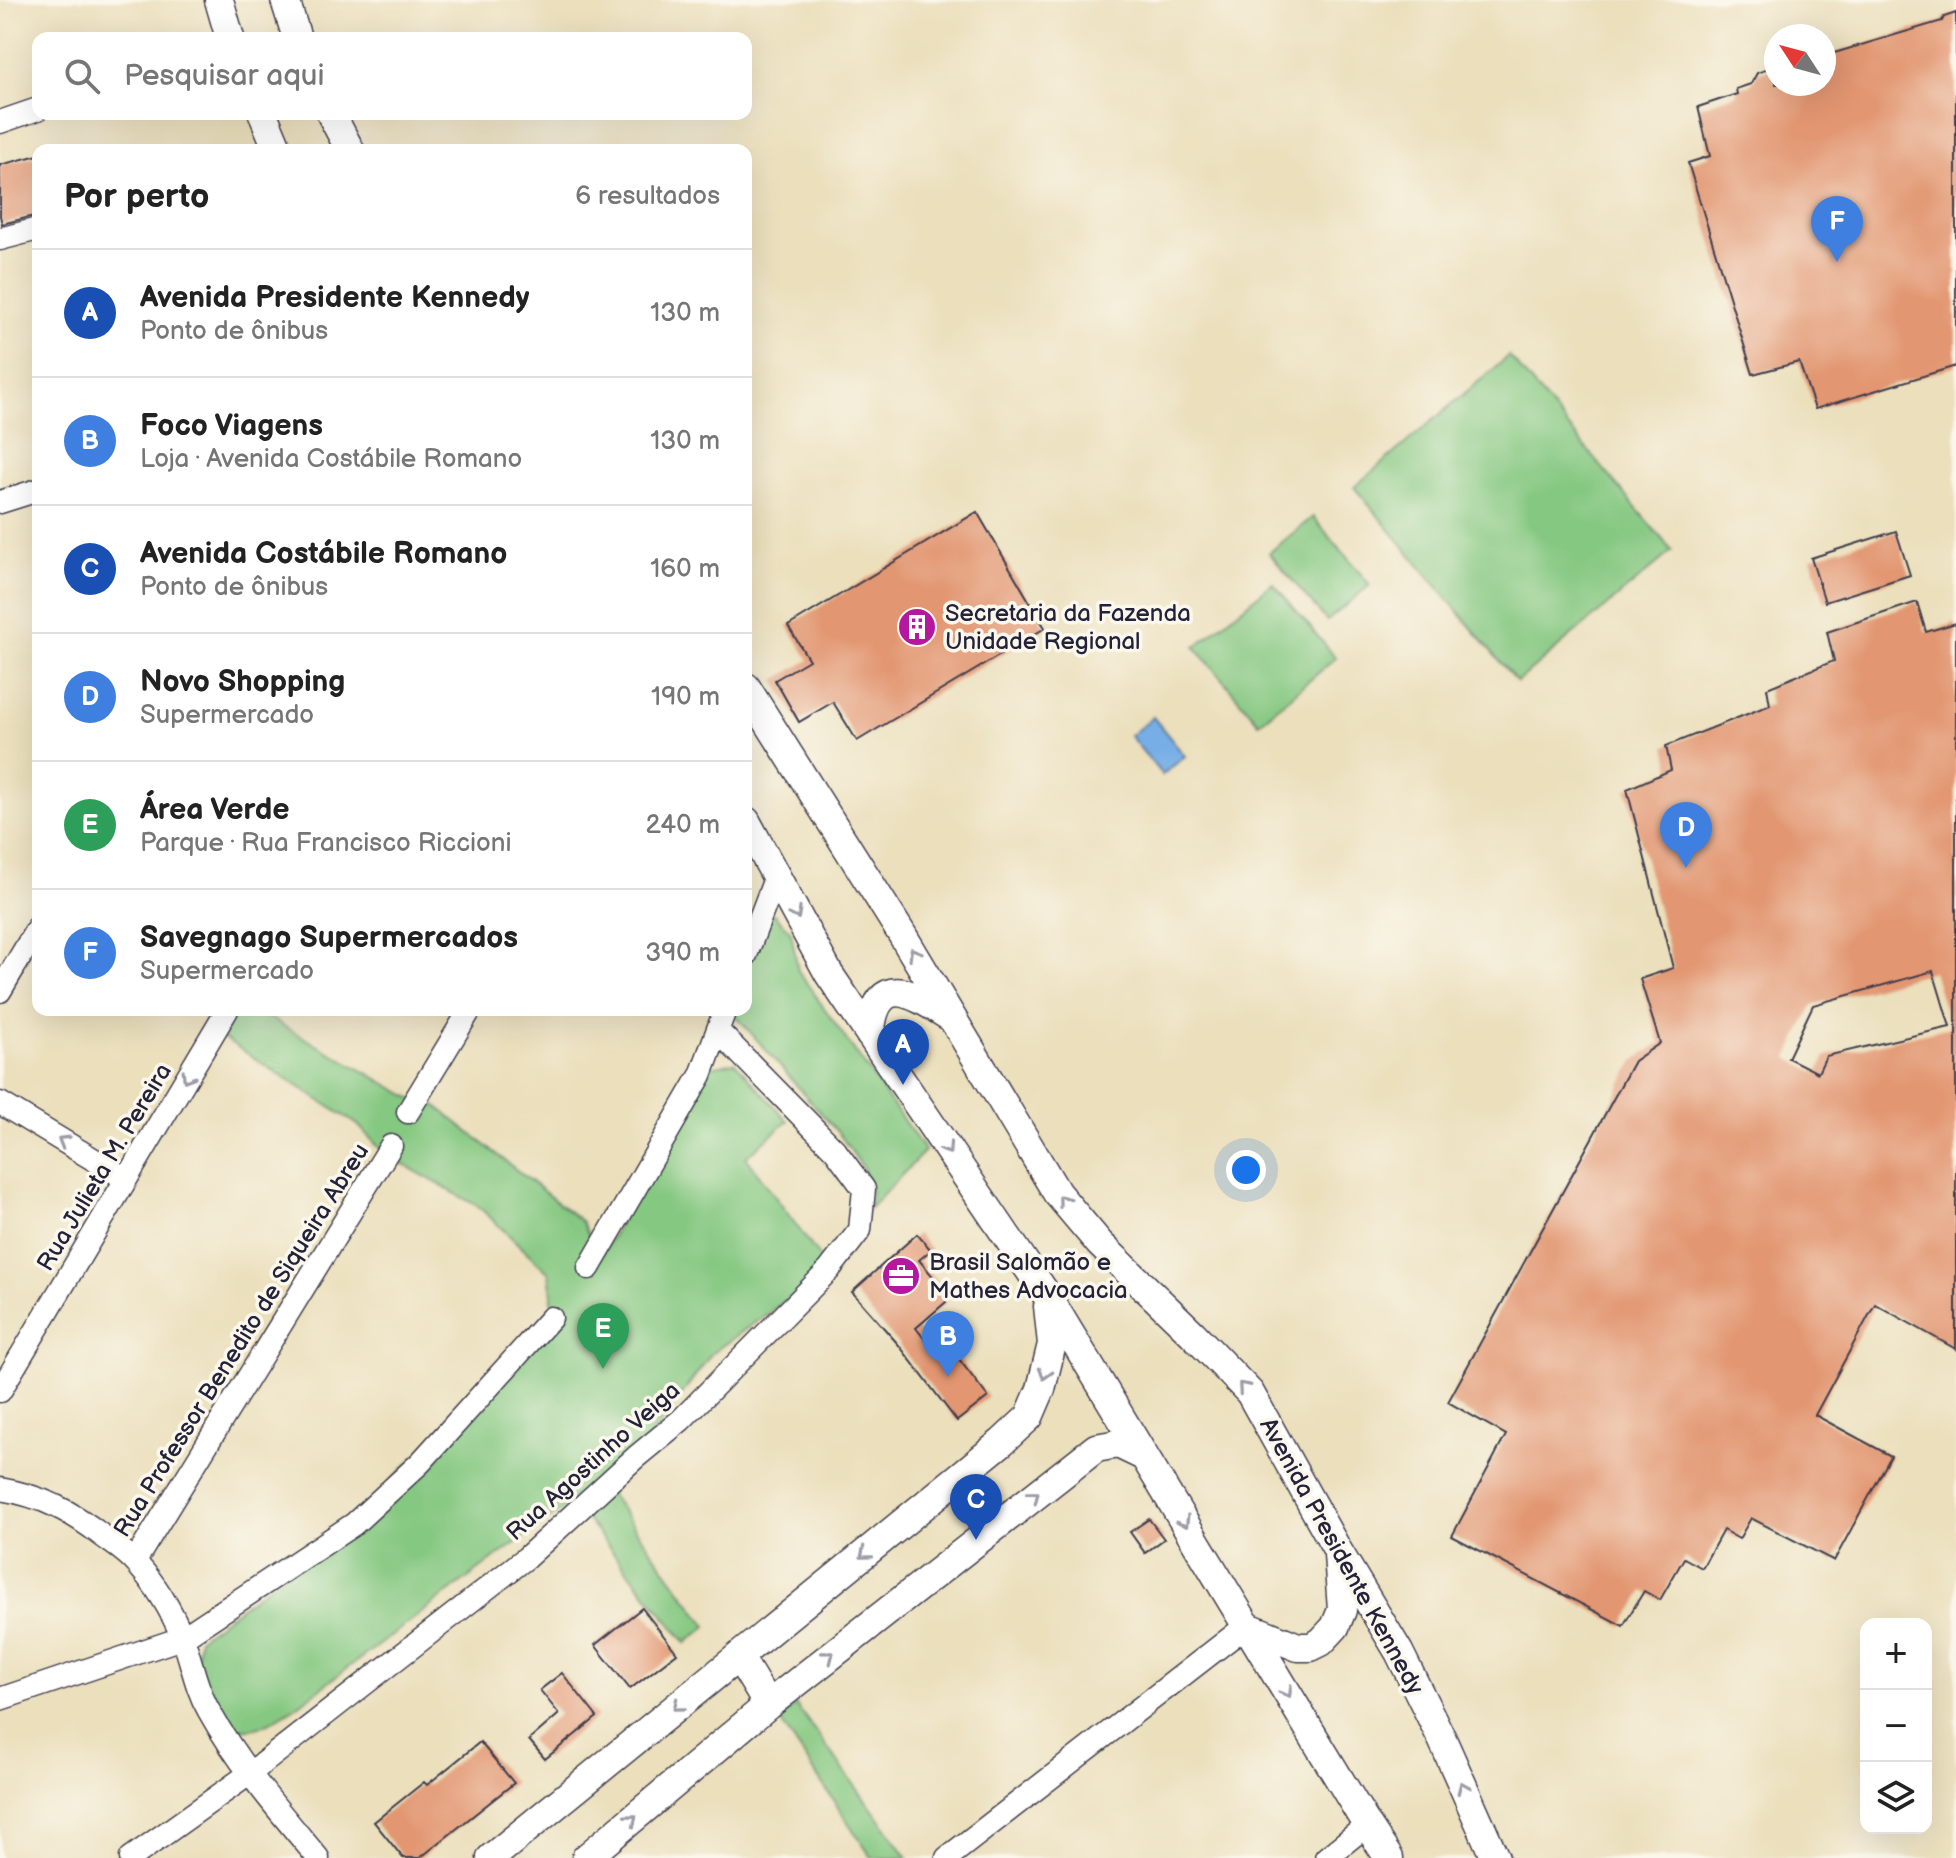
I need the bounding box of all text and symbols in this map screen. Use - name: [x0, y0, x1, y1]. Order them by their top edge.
- north arrow: [1764, 24, 1836, 96]
- search box: [32, 32, 752, 120]
- icon: search: [60, 54, 104, 98]
- text: Pesquisar aqui: [124, 58, 325, 94]
- text: Por perto: [64, 176, 209, 217]
- text: 6 resultados: [575, 181, 720, 212]
- pin: F: [1811, 196, 1863, 262]
- text: Avenida Presidente Kennedy: [140, 280, 530, 316]
- text: A: [82, 298, 98, 329]
- text: 130 m: [650, 298, 720, 329]
- text: Ponto de ônibus: [140, 316, 328, 347]
- text: Foco Viagens: [140, 408, 323, 444]
- text: B: [81, 426, 99, 457]
- text: 130 m: [650, 426, 720, 457]
- text: Loja · Avenida Costábile Romano: [140, 444, 522, 475]
- text: Avenida Costábile Romano: [140, 536, 507, 572]
- text: C: [81, 554, 99, 585]
- text: 160 m: [650, 554, 720, 585]
- text: Ponto de ônibus: [140, 572, 328, 603]
- place label: Secretaria da Fazenda Unidade Regional: [945, 599, 1191, 656]
- building icon: Secretaria da Fazenda Unidade Regional: [896, 606, 938, 648]
- text: Novo Shopping: [140, 664, 345, 700]
- text: D: [81, 682, 99, 713]
- text: 190 m: [651, 682, 720, 713]
- text: Supermercado: [140, 700, 314, 731]
- text: Área Verde: [140, 792, 290, 828]
- pin: D: [1660, 802, 1712, 868]
- text: E: [82, 810, 98, 841]
- text: 240 m: [645, 810, 720, 841]
- text: Parque · Rua Francisco Riccioni: [140, 828, 512, 859]
- one-way arrow: [787, 906, 802, 920]
- text: Savegnago Supermercados: [140, 920, 518, 956]
- text: F: [82, 938, 98, 969]
- text: 390 m: [645, 938, 720, 969]
- one-way arrow: [908, 947, 923, 962]
- text: Supermercado: [140, 956, 314, 987]
- pin: A: [877, 1019, 929, 1085]
- street label: Rua Julieta M. Pereira: [31, 1058, 178, 1276]
- one-way arrow: [181, 1068, 197, 1083]
- one-way arrow: [57, 1135, 72, 1151]
- street label: Rua Professor Benedito de Siqueira Abreu: [108, 1138, 375, 1542]
- one-way arrow: [937, 1140, 952, 1155]
- your location: [1226, 1150, 1266, 1190]
- one-way arrow: [1058, 1194, 1072, 1209]
- place label: Brasil Salomão e Mathes Advocacia: [929, 1248, 1128, 1305]
- office icon: Brasil Salomão e Mathes Advocacia: [880, 1255, 922, 1297]
- pin: E: [577, 1303, 629, 1369]
- pin: B: [922, 1311, 974, 1377]
- one-way arrow: [1038, 1367, 1055, 1381]
- street label: Rua Agostinho Veiga: [501, 1376, 686, 1547]
- one-way arrow: [1238, 1381, 1253, 1396]
- street label: Avenida Presidente Kennedy: [1253, 1413, 1430, 1700]
- pin: C: [950, 1474, 1002, 1540]
- one-way arrow: [1025, 1491, 1040, 1505]
- one-way arrow: [1174, 1513, 1189, 1528]
- one-way arrow: [859, 1544, 874, 1559]
- map controls: [1860, 1618, 1932, 1834]
- button: +: [1860, 1618, 1932, 1690]
- one-way arrow: [820, 1652, 835, 1666]
- one-way arrow: [1277, 1683, 1292, 1698]
- button: −: [1860, 1690, 1932, 1762]
- one-way arrow: [673, 1696, 687, 1711]
- button: layers: [1860, 1762, 1932, 1834]
- one-way arrow: [1457, 1781, 1473, 1795]
- one-way arrow: [623, 1814, 637, 1829]

